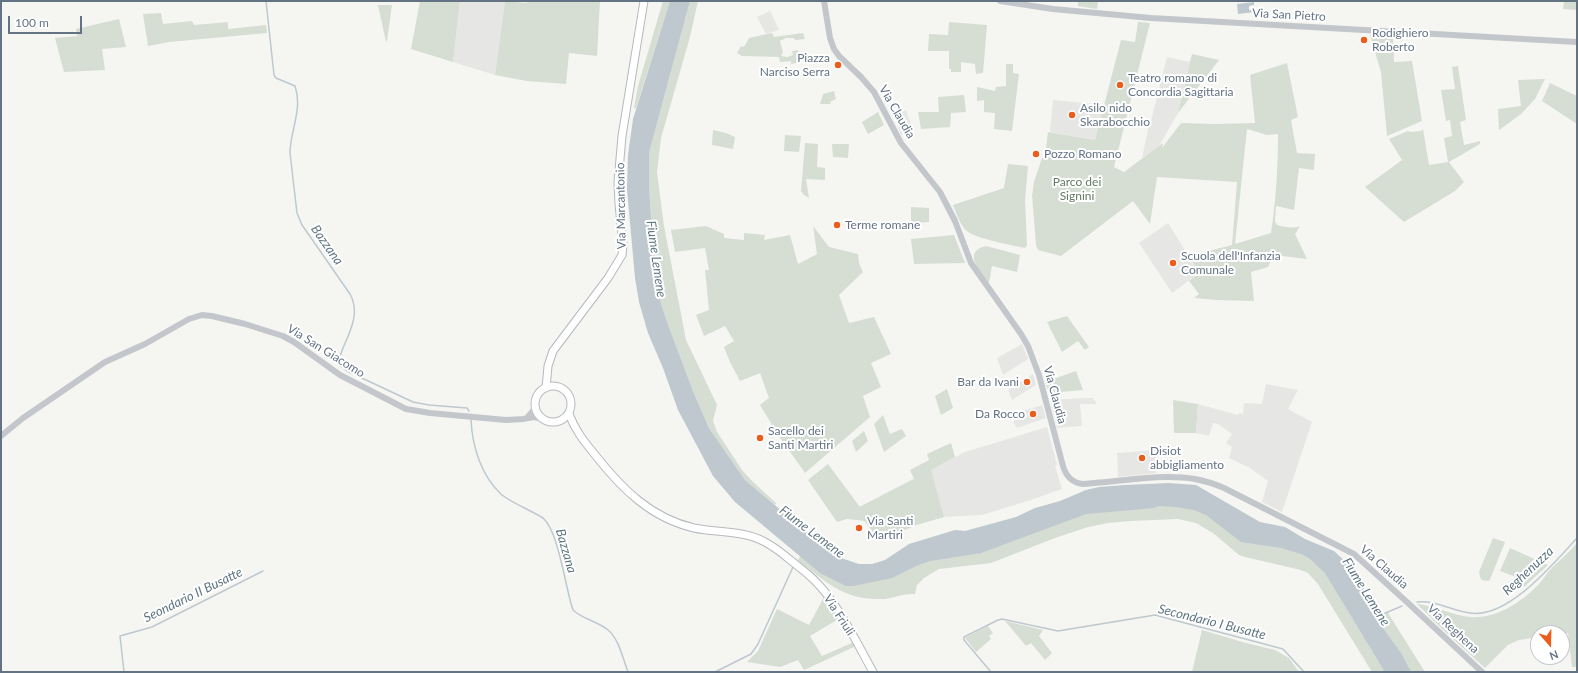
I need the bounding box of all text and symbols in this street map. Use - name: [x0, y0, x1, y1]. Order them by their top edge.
- street label: Via San Pietro: [1252, 6, 1326, 24]
- scale bar: [10, 8, 84, 34]
- text: 100 m: [15, 15, 49, 30]
- place label: Rodighiero Roberto: [1372, 26, 1429, 54]
- marker: Rodighiero Roberto: [1359, 35, 1369, 45]
- place label: Piazza Narciso Serra: [760, 51, 830, 79]
- marker: Piazza Narciso Serra: [833, 60, 843, 70]
- place label: Teatro romano di Concordia Sagittaria: [1128, 71, 1233, 99]
- marker: Teatro romano di Concordia Sagittaria: [1115, 80, 1125, 90]
- street label: Via Claudia: [876, 83, 918, 141]
- place label: Asilo nido Skarabocchio: [1080, 101, 1150, 129]
- marker: Asilo nido Skarabocchio: [1067, 110, 1077, 120]
- place label: Pozzo Romano: [1044, 147, 1121, 161]
- marker: Pozzo Romano: [1031, 149, 1041, 159]
- street label: Via Marcantonio: [613, 162, 629, 250]
- park label: Parco dei Signini: [1053, 175, 1101, 203]
- place label: Terme romane: [845, 218, 920, 232]
- water label: Fiume Lemene: [643, 219, 669, 299]
- marker: Terme romane: [832, 220, 842, 230]
- water label: Bazzana: [308, 222, 346, 268]
- place label: Scuola dell'Infanzia Comunale: [1181, 249, 1281, 277]
- marker: Scuola dell'Infanzia Comunale: [1168, 258, 1178, 268]
- street label: Via San Giacomo: [285, 321, 367, 381]
- street label: Via Claudia: [1040, 365, 1070, 425]
- place label: Bar da Ivani: [957, 375, 1019, 389]
- marker: Bar da Ivani: [1022, 377, 1032, 387]
- place label: Da Rocco: [975, 407, 1025, 421]
- marker: Da Rocco: [1028, 409, 1038, 419]
- place label: Sacello dei Santi Martiri: [768, 424, 833, 452]
- marker: Sacello dei Santi Martiri: [755, 433, 765, 443]
- place label: Disiot abbigliamento: [1150, 444, 1224, 472]
- marker: Disiot abbigliamento: [1137, 453, 1147, 463]
- water label: Fiume Lemene: [776, 502, 848, 562]
- place label: Via Santi Martiri: [867, 514, 913, 542]
- marker: Via Santi Martiri: [854, 523, 864, 533]
- water label: Bazzana: [552, 527, 580, 575]
- street label: Via Claudia: [1357, 542, 1411, 592]
- water label: Reghenuzza: [1499, 543, 1557, 599]
- water label: Fiume Lemene: [1339, 555, 1393, 629]
- water label: Seondario II Busatte: [141, 564, 245, 626]
- street label: Via Friuli: [820, 592, 858, 638]
- water label: Secondario I Busatte: [1157, 601, 1267, 643]
- street label: Via Reghena: [1424, 601, 1482, 657]
- north arrow: [1530, 625, 1570, 665]
- text: N: [1548, 648, 1560, 663]

